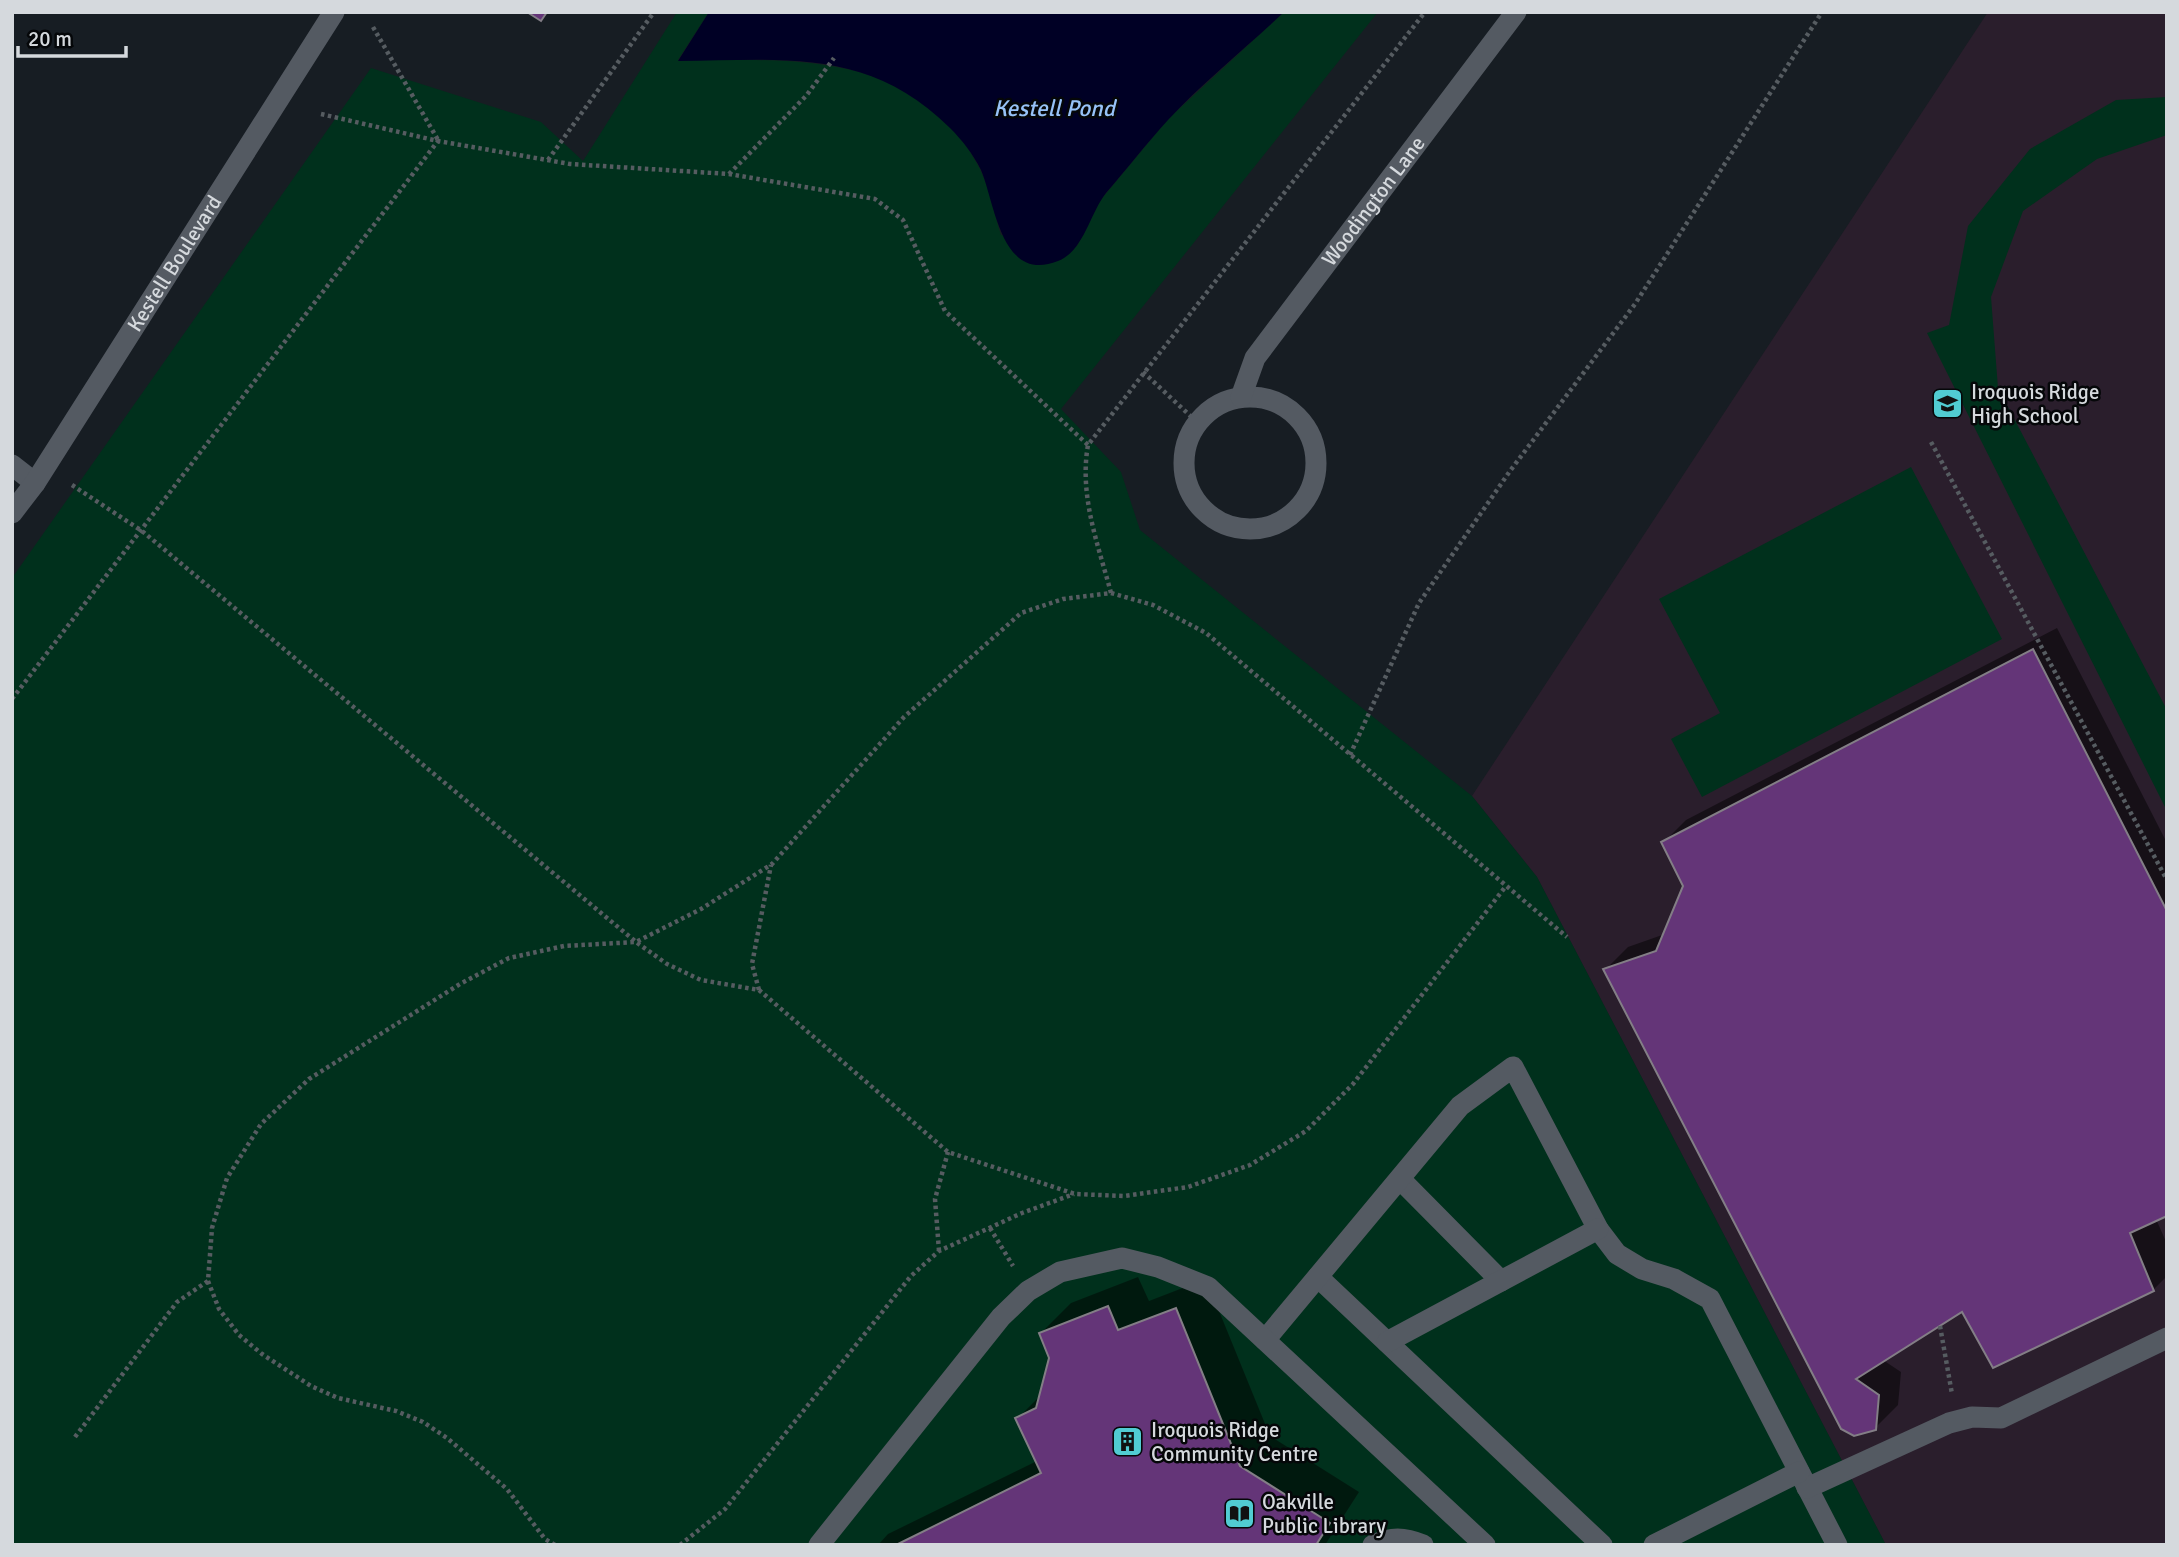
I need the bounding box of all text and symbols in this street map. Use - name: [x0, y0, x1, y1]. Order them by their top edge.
- scale bar: [18, 14, 126, 58]
- text: 20 m: [28, 26, 72, 52]
- water label: Kestell Pond: [993, 94, 1118, 123]
- street label: Woodington Lane: [1316, 131, 1431, 271]
- street label: Kestell Boulevard: [122, 190, 227, 336]
- place label: Iroquois Ridge High School: [1971, 379, 2099, 429]
- school or university icon: Iroquois Ridge High School: [1931, 387, 1965, 421]
- place label: Iroquois Ridge Community Centre: [1151, 1417, 1318, 1467]
- building icon: Iroquois Ridge Community Centre: [1111, 1425, 1145, 1459]
- place label: Oakville Public Library: [1262, 1489, 1386, 1539]
- library icon: Oakville Public Library: [1222, 1497, 1256, 1531]

